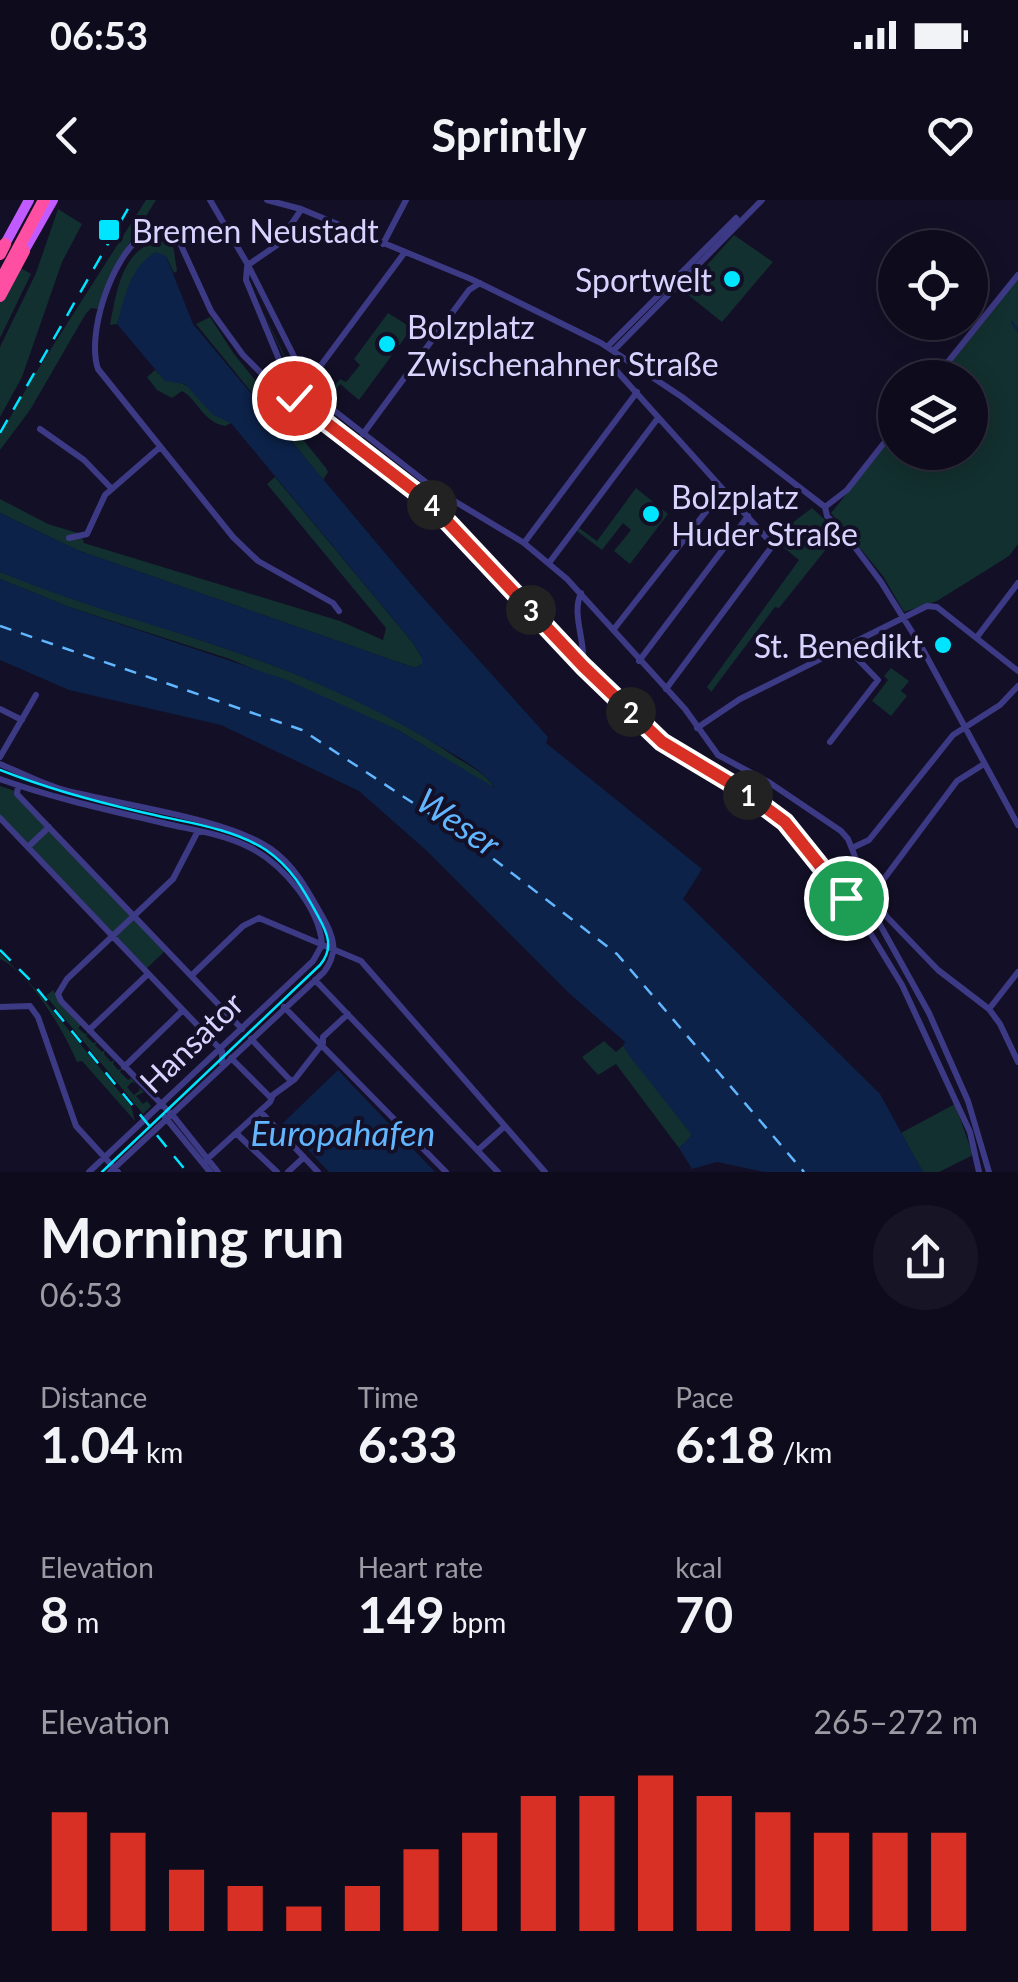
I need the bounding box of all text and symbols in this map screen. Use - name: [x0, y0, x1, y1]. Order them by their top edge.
- text: 06:53: [50, 12, 148, 58]
- icon: back: [40, 108, 95, 163]
- text: Sprintly: [432, 108, 586, 162]
- icon: heart: [923, 108, 978, 163]
- place label: Bremen Neustadt: [132, 211, 379, 250]
- marker: Bremen Neustadt: [96, 217, 122, 243]
- map controls: [878, 230, 988, 470]
- button: locate: [878, 230, 988, 340]
- place label: Sportwelt: [575, 260, 713, 299]
- marker: Sportwelt: [721, 268, 743, 290]
- place label: Bolzplatz Zwischenahner Straße: [407, 307, 719, 383]
- marker: Bolzplatz Zwischenahner Straße: [376, 333, 398, 355]
- pin: [252, 356, 337, 441]
- button: layers: [878, 360, 988, 470]
- icon: check: [267, 371, 322, 426]
- place label: Bolzplatz Huder Straße: [671, 477, 858, 553]
- pin: 4: [407, 480, 457, 530]
- text: 4: [424, 488, 440, 522]
- marker: Bolzplatz Huder Straße: [640, 503, 662, 525]
- pin: 3: [506, 585, 556, 635]
- text: 3: [523, 593, 539, 627]
- place label: St. Benedikt: [754, 626, 924, 665]
- marker: St. Benedikt: [932, 634, 954, 656]
- pin: 2: [606, 687, 656, 737]
- text: 2: [623, 695, 639, 729]
- pin: 1: [723, 770, 773, 820]
- water label: Weser: [409, 778, 509, 864]
- text: 1: [740, 778, 756, 812]
- pin: [804, 856, 889, 941]
- icon: arrive: [819, 871, 874, 926]
- street label: Hansator: [131, 983, 251, 1101]
- water label: Europahafen: [251, 1111, 435, 1153]
- text: Morning run: [40, 1204, 344, 1270]
- button: share: [873, 1205, 978, 1310]
- text: 06:53: [40, 1275, 122, 1314]
- text: Distance: [40, 1380, 147, 1414]
- text: Time: [358, 1380, 419, 1414]
- text: Pace: [675, 1380, 734, 1414]
- text: 1.04: [40, 1414, 139, 1474]
- text: 6:33: [358, 1414, 458, 1474]
- text: 6:18: [675, 1414, 775, 1474]
- text: km: [139, 1435, 183, 1469]
- text: /km: [775, 1435, 832, 1469]
- text: Elevation: [40, 1550, 154, 1584]
- text: Heart rate: [358, 1550, 483, 1584]
- text: kcal: [675, 1550, 723, 1584]
- text: 8: [40, 1584, 69, 1644]
- text: 149: [358, 1584, 445, 1644]
- text: 70: [675, 1584, 733, 1644]
- text: m: [69, 1605, 99, 1639]
- text: bpm: [445, 1605, 506, 1639]
- text: Elevation: [40, 1702, 170, 1741]
- text: 265–272 m: [814, 1702, 978, 1741]

